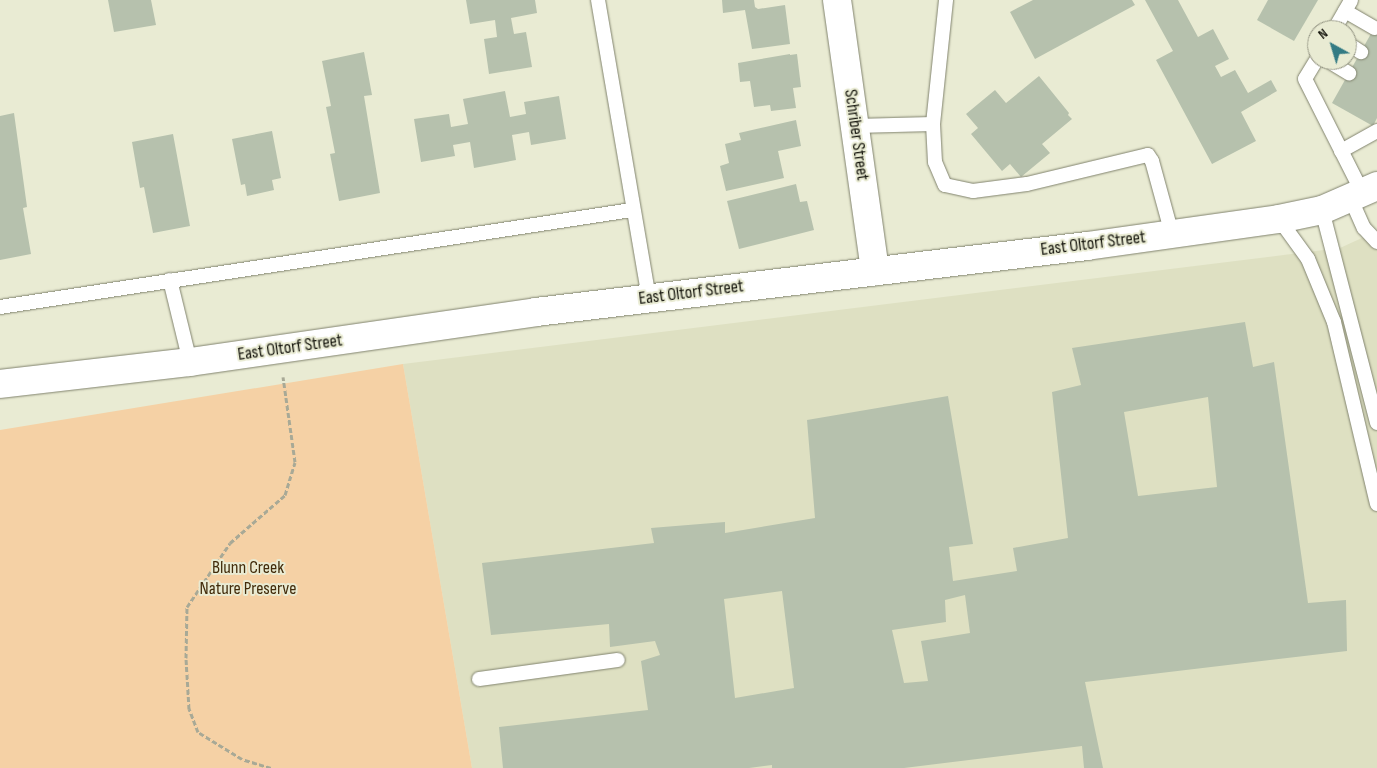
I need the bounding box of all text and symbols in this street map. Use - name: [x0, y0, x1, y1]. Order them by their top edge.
- north arrow: [1307, 20, 1357, 70]
- text: N: [1315, 25, 1331, 43]
- street label: Schriber Street: [839, 88, 873, 182]
- street label: East Oltorf Street: [1039, 227, 1147, 261]
- street label: East Oltorf Street: [637, 276, 745, 310]
- street label: East Oltorf Street: [236, 330, 344, 366]
- park label: Blunn Creek Nature Preserve: [200, 558, 296, 600]

